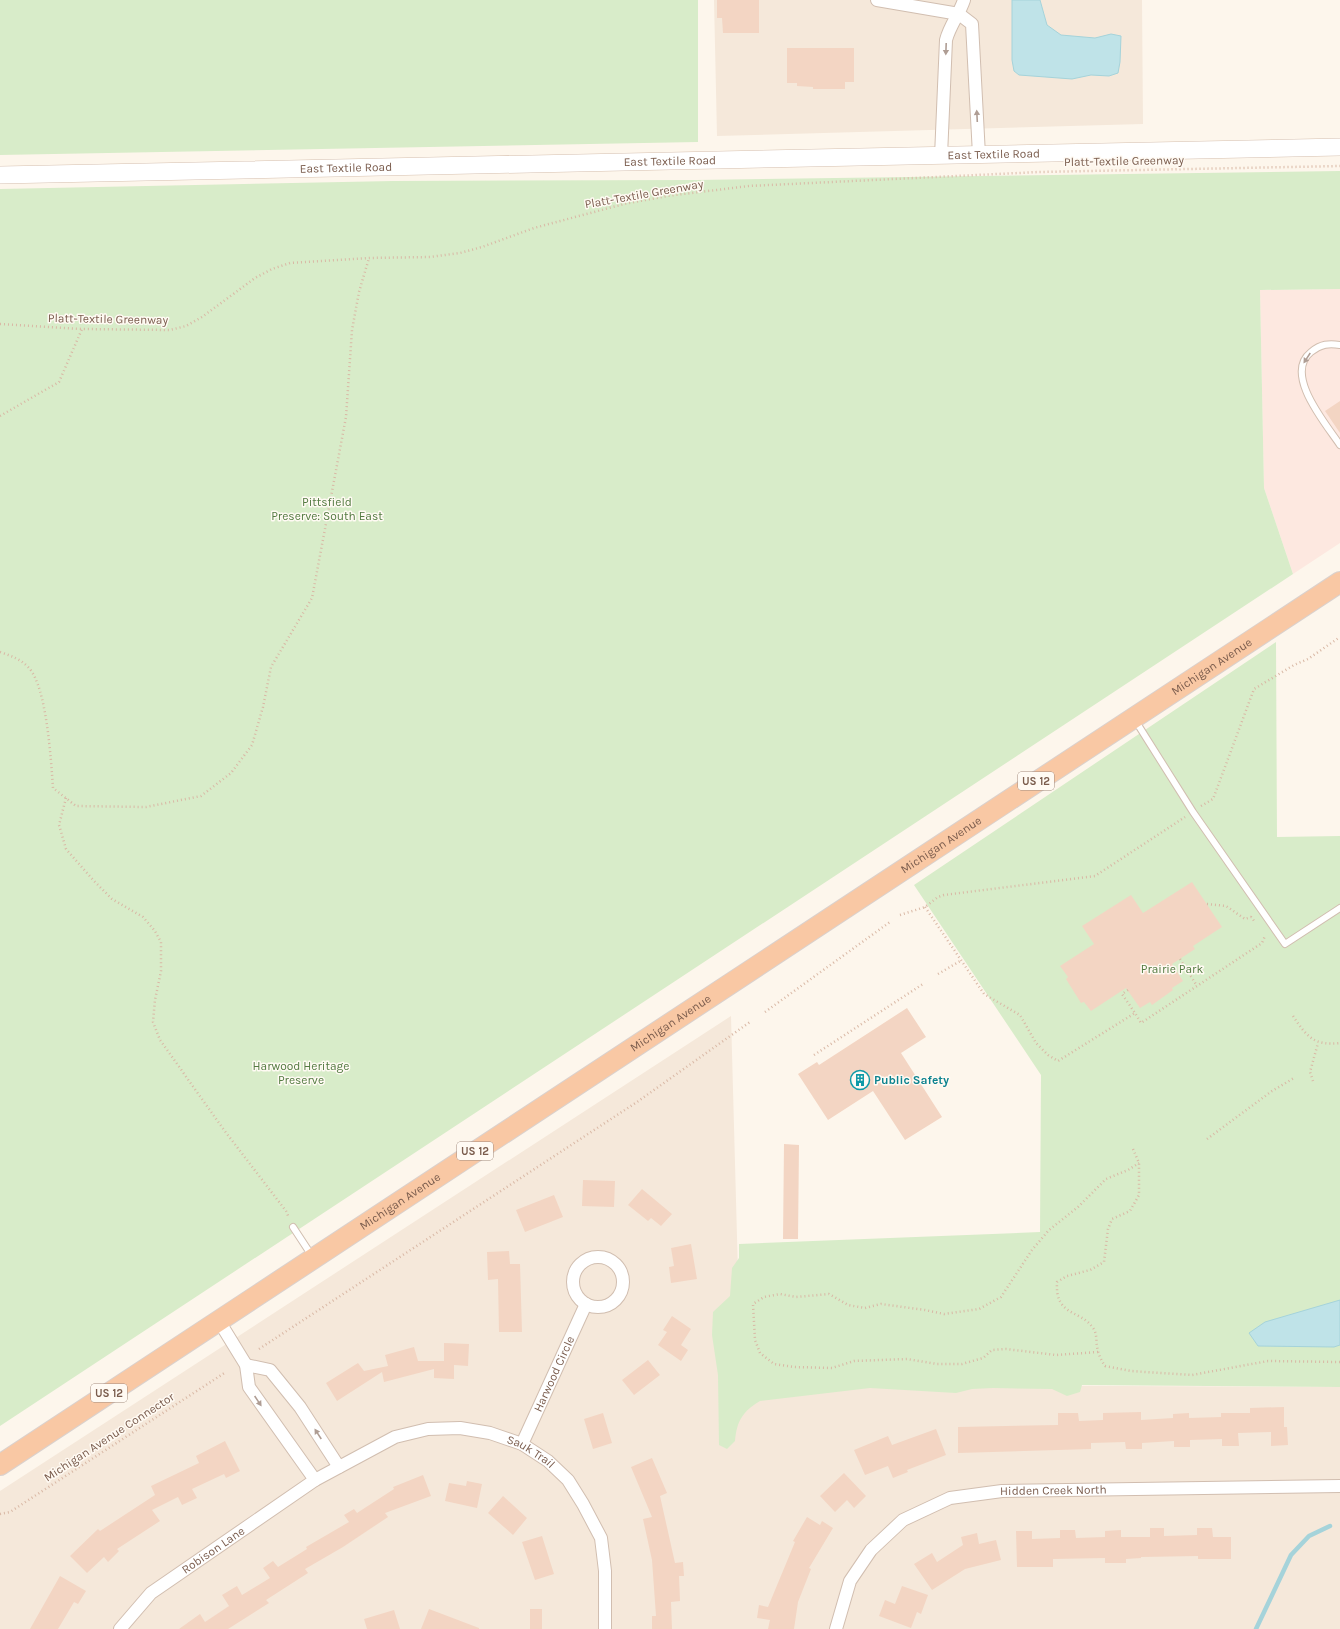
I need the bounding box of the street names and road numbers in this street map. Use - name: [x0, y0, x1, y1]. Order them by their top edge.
- street label: East Textile Road: [947, 146, 1040, 162]
- street label: East Textile Road: [623, 153, 716, 169]
- street label: Platt-Textile Greenway: [1064, 153, 1185, 169]
- street label: East Textile Road: [299, 160, 392, 176]
- street label: Platt-Textile Greenway: [584, 177, 705, 211]
- street label: Platt-Textile Greenway: [48, 311, 169, 327]
- street label: Michigan Avenue: [1169, 635, 1255, 698]
- road number: US 12: [1018, 772, 1054, 790]
- street label: Michigan Avenue: [898, 813, 984, 877]
- street label: Michigan Avenue: [627, 992, 714, 1055]
- road number: US 12: [457, 1142, 493, 1160]
- street label: Michigan Avenue: [357, 1170, 443, 1233]
- street label: Harwood Circle: [531, 1334, 577, 1414]
- road number: US 12: [91, 1384, 127, 1402]
- street label: Michigan Avenue Connector: [41, 1389, 177, 1484]
- street label: Sauk Trail: [505, 1432, 558, 1471]
- street label: Hidden Creek North: [1000, 1482, 1107, 1498]
- street label: Robison Lane: [179, 1524, 247, 1577]

